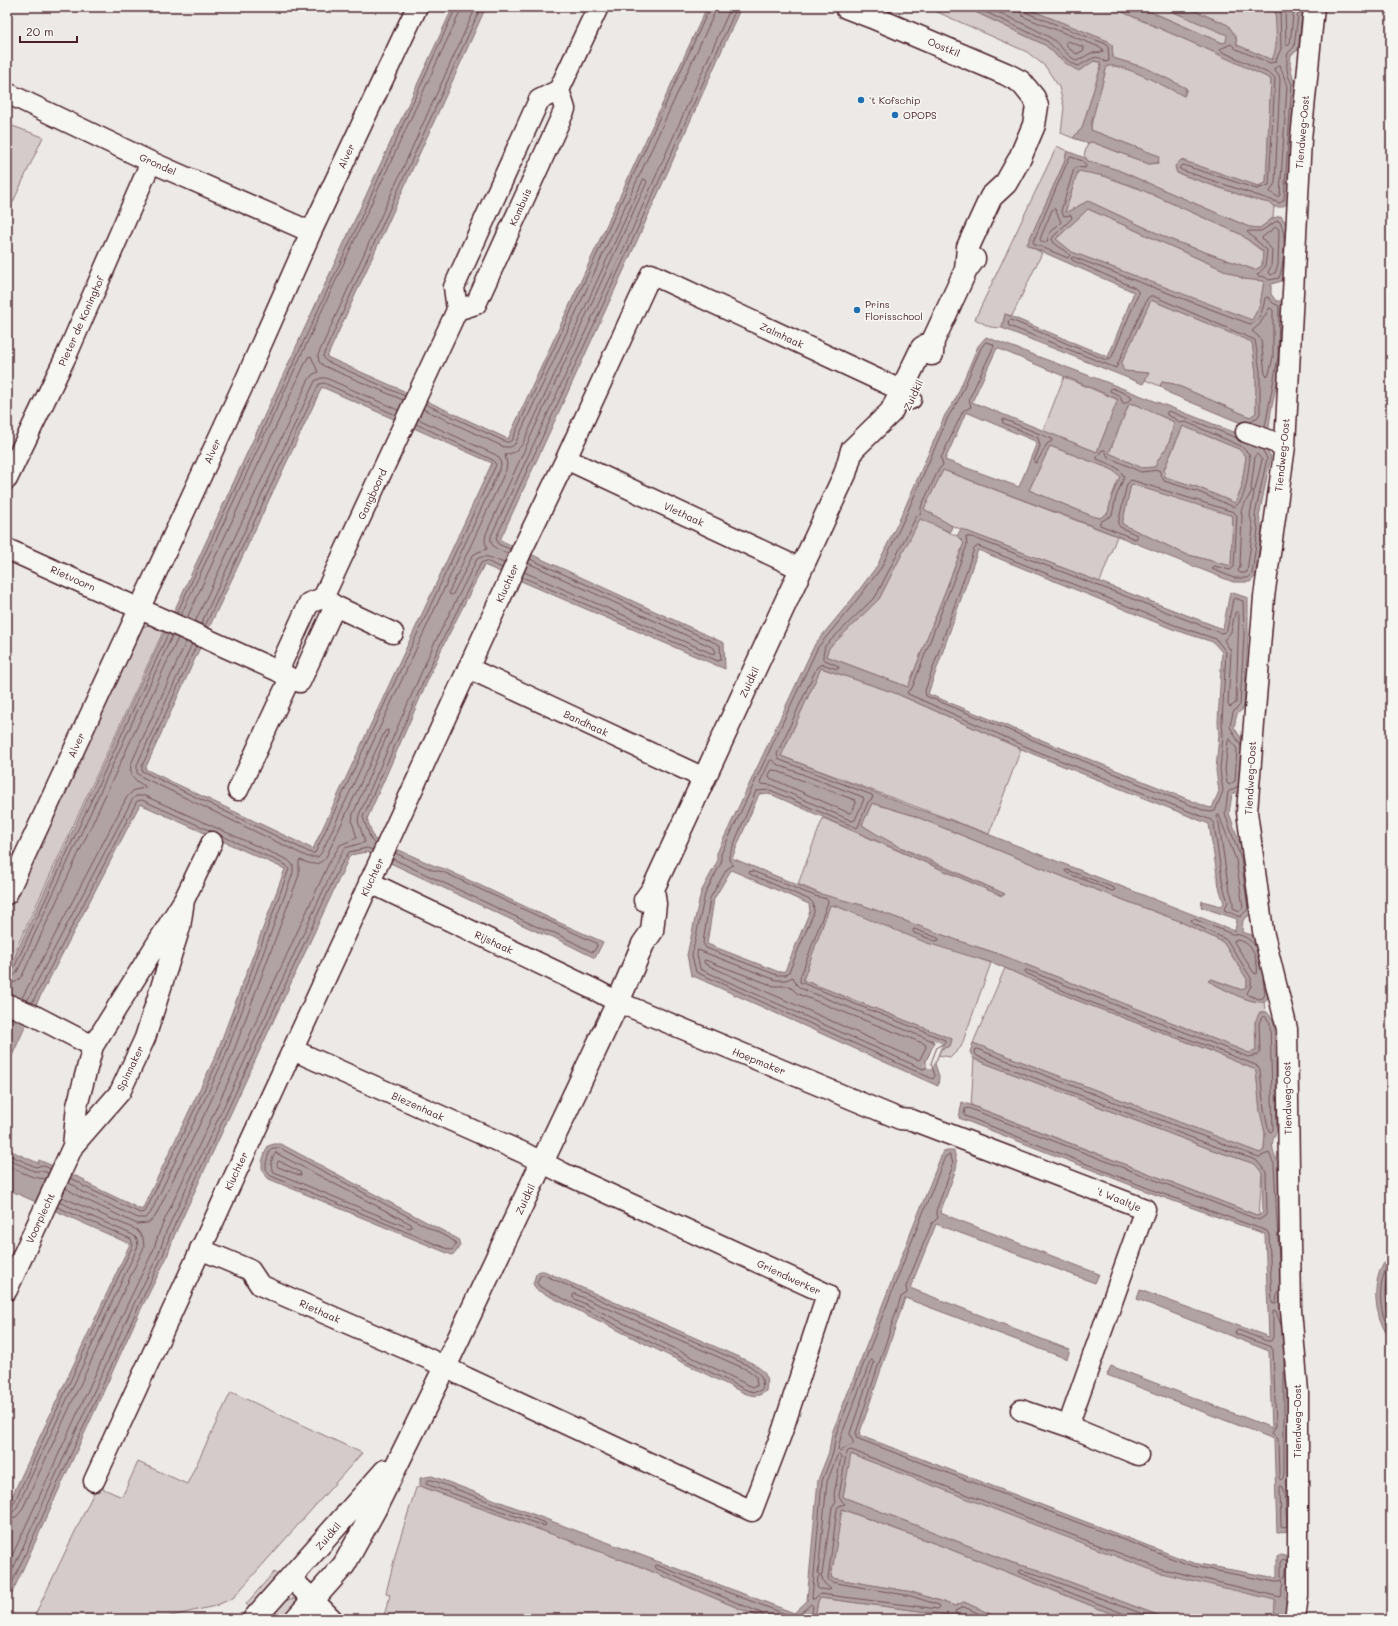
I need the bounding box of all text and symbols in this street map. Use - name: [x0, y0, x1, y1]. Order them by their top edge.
- scale bar: [20, 18, 77, 44]
- text: 20 m: [26, 23, 54, 39]
- street label: Oostkil: [926, 34, 962, 60]
- place label: 't Kofschip: [869, 93, 920, 107]
- marker: 't Kofschip: [856, 95, 866, 105]
- street label: Tiendweg-Oost: [1292, 95, 1312, 169]
- place label: OPOPS: [903, 108, 937, 122]
- marker: OPOPS: [890, 110, 900, 120]
- street label: Alver: [334, 141, 358, 171]
- street label: Grondel: [137, 150, 179, 178]
- street label: Kombuis: [506, 186, 535, 228]
- street label: Pieter de Koninghof: [55, 273, 108, 368]
- place label: Prins Florisschool: [865, 297, 923, 323]
- marker: Prins Florisschool: [852, 305, 862, 315]
- street label: Zalmhaak: [758, 319, 806, 351]
- street label: Zuidkil: [900, 377, 926, 413]
- street label: Tiendweg-Oost: [1271, 418, 1293, 492]
- street label: Alver: [200, 436, 224, 466]
- street label: Gangboord: [354, 466, 390, 522]
- street label: Vlethaak: [662, 499, 706, 529]
- street label: Kluchter: [492, 561, 522, 605]
- street label: Rietvoorn: [48, 562, 98, 594]
- street label: Zuidkil: [736, 664, 762, 700]
- street label: Bandhaak: [561, 707, 611, 739]
- street label: Alver: [64, 730, 88, 760]
- street label: Tiendweg-Oost: [1241, 741, 1259, 815]
- street label: Kluchter: [357, 855, 387, 899]
- street label: Rijshaak: [472, 927, 516, 957]
- street label: Spinnaker: [113, 1043, 147, 1093]
- street label: Hoepmaker: [730, 1044, 788, 1078]
- street label: Tiendweg-Oost: [1279, 1061, 1295, 1135]
- street label: Biezenhaak: [389, 1088, 447, 1124]
- street label: Kluchter: [221, 1149, 251, 1193]
- street label: Zuidkil: [512, 1181, 538, 1217]
- street label: 't Waaltje: [1094, 1184, 1144, 1214]
- street label: Voorplecht: [22, 1191, 58, 1245]
- street label: Griendwerker: [755, 1256, 823, 1298]
- street label: Riethaak: [297, 1296, 343, 1326]
- street label: Tiendweg-Oost: [1290, 1384, 1304, 1458]
- street label: Zuidkil: [312, 1519, 344, 1553]

